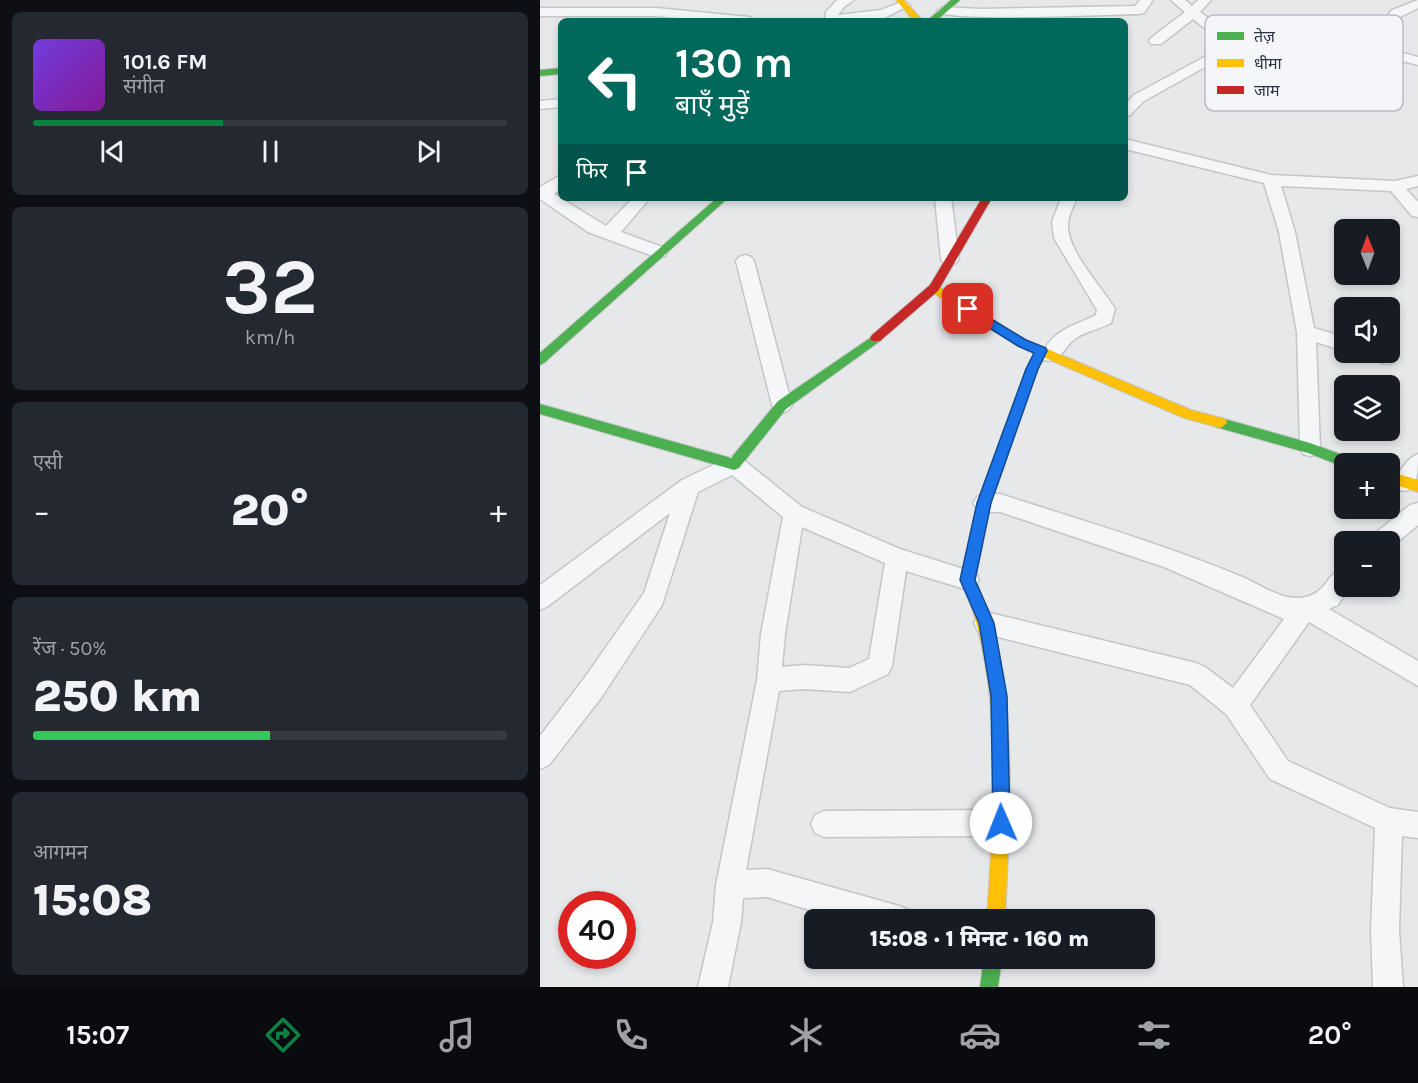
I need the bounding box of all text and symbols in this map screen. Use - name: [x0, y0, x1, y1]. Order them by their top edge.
- legend: [1205, 15, 1403, 111]
- text: तेज़: [1254, 27, 1276, 46]
- text: 130 m: [675, 38, 793, 88]
- icon: left: [576, 42, 654, 120]
- text: 101.6 FM: [123, 49, 208, 75]
- text: धीमा: [1254, 54, 1283, 73]
- text: संगीत: [123, 75, 164, 98]
- text: जाम: [1254, 81, 1280, 100]
- text: बाएँ मुड़ें: [675, 89, 749, 121]
- icon: previous: [96, 135, 129, 168]
- icon: pause: [254, 135, 287, 168]
- icon: next: [412, 135, 445, 168]
- icon: arrive: [620, 156, 653, 189]
- text: फिर: [576, 158, 608, 184]
- north arrow: [1334, 219, 1400, 285]
- map controls: [1334, 219, 1400, 597]
- text: 32: [222, 241, 318, 333]
- pin: [942, 283, 993, 334]
- icon: arrive: [951, 292, 984, 325]
- button: sound: [1334, 297, 1400, 363]
- text: km/h: [245, 326, 295, 349]
- button: layers: [1334, 375, 1400, 441]
- text: एसी: [33, 451, 63, 474]
- button: +: [1334, 453, 1400, 519]
- text: 20°: [231, 484, 309, 536]
- text: −: [33, 492, 50, 530]
- text: +: [490, 492, 507, 530]
- button: −: [1334, 531, 1400, 597]
- text: रेंज · 50%: [33, 637, 107, 660]
- text: 250 km: [33, 670, 202, 722]
- position arrow: [969, 791, 1033, 855]
- text: आगमन: [33, 841, 88, 864]
- text: 15:08: [33, 874, 152, 926]
- speed limit sign: 40: [558, 891, 636, 969]
- text: 15:08 · 1 मिनट · 160 m: [870, 926, 1089, 952]
- icon: directions: [262, 1014, 304, 1056]
- icon: music: [436, 1014, 478, 1056]
- icon: phone: [610, 1014, 652, 1056]
- icon: climate: [785, 1014, 827, 1056]
- icon: car: [959, 1014, 1001, 1056]
- icon: filters: [1133, 1014, 1175, 1056]
- text: 15:07: [66, 1019, 129, 1051]
- text: 20°: [1308, 1019, 1352, 1051]

